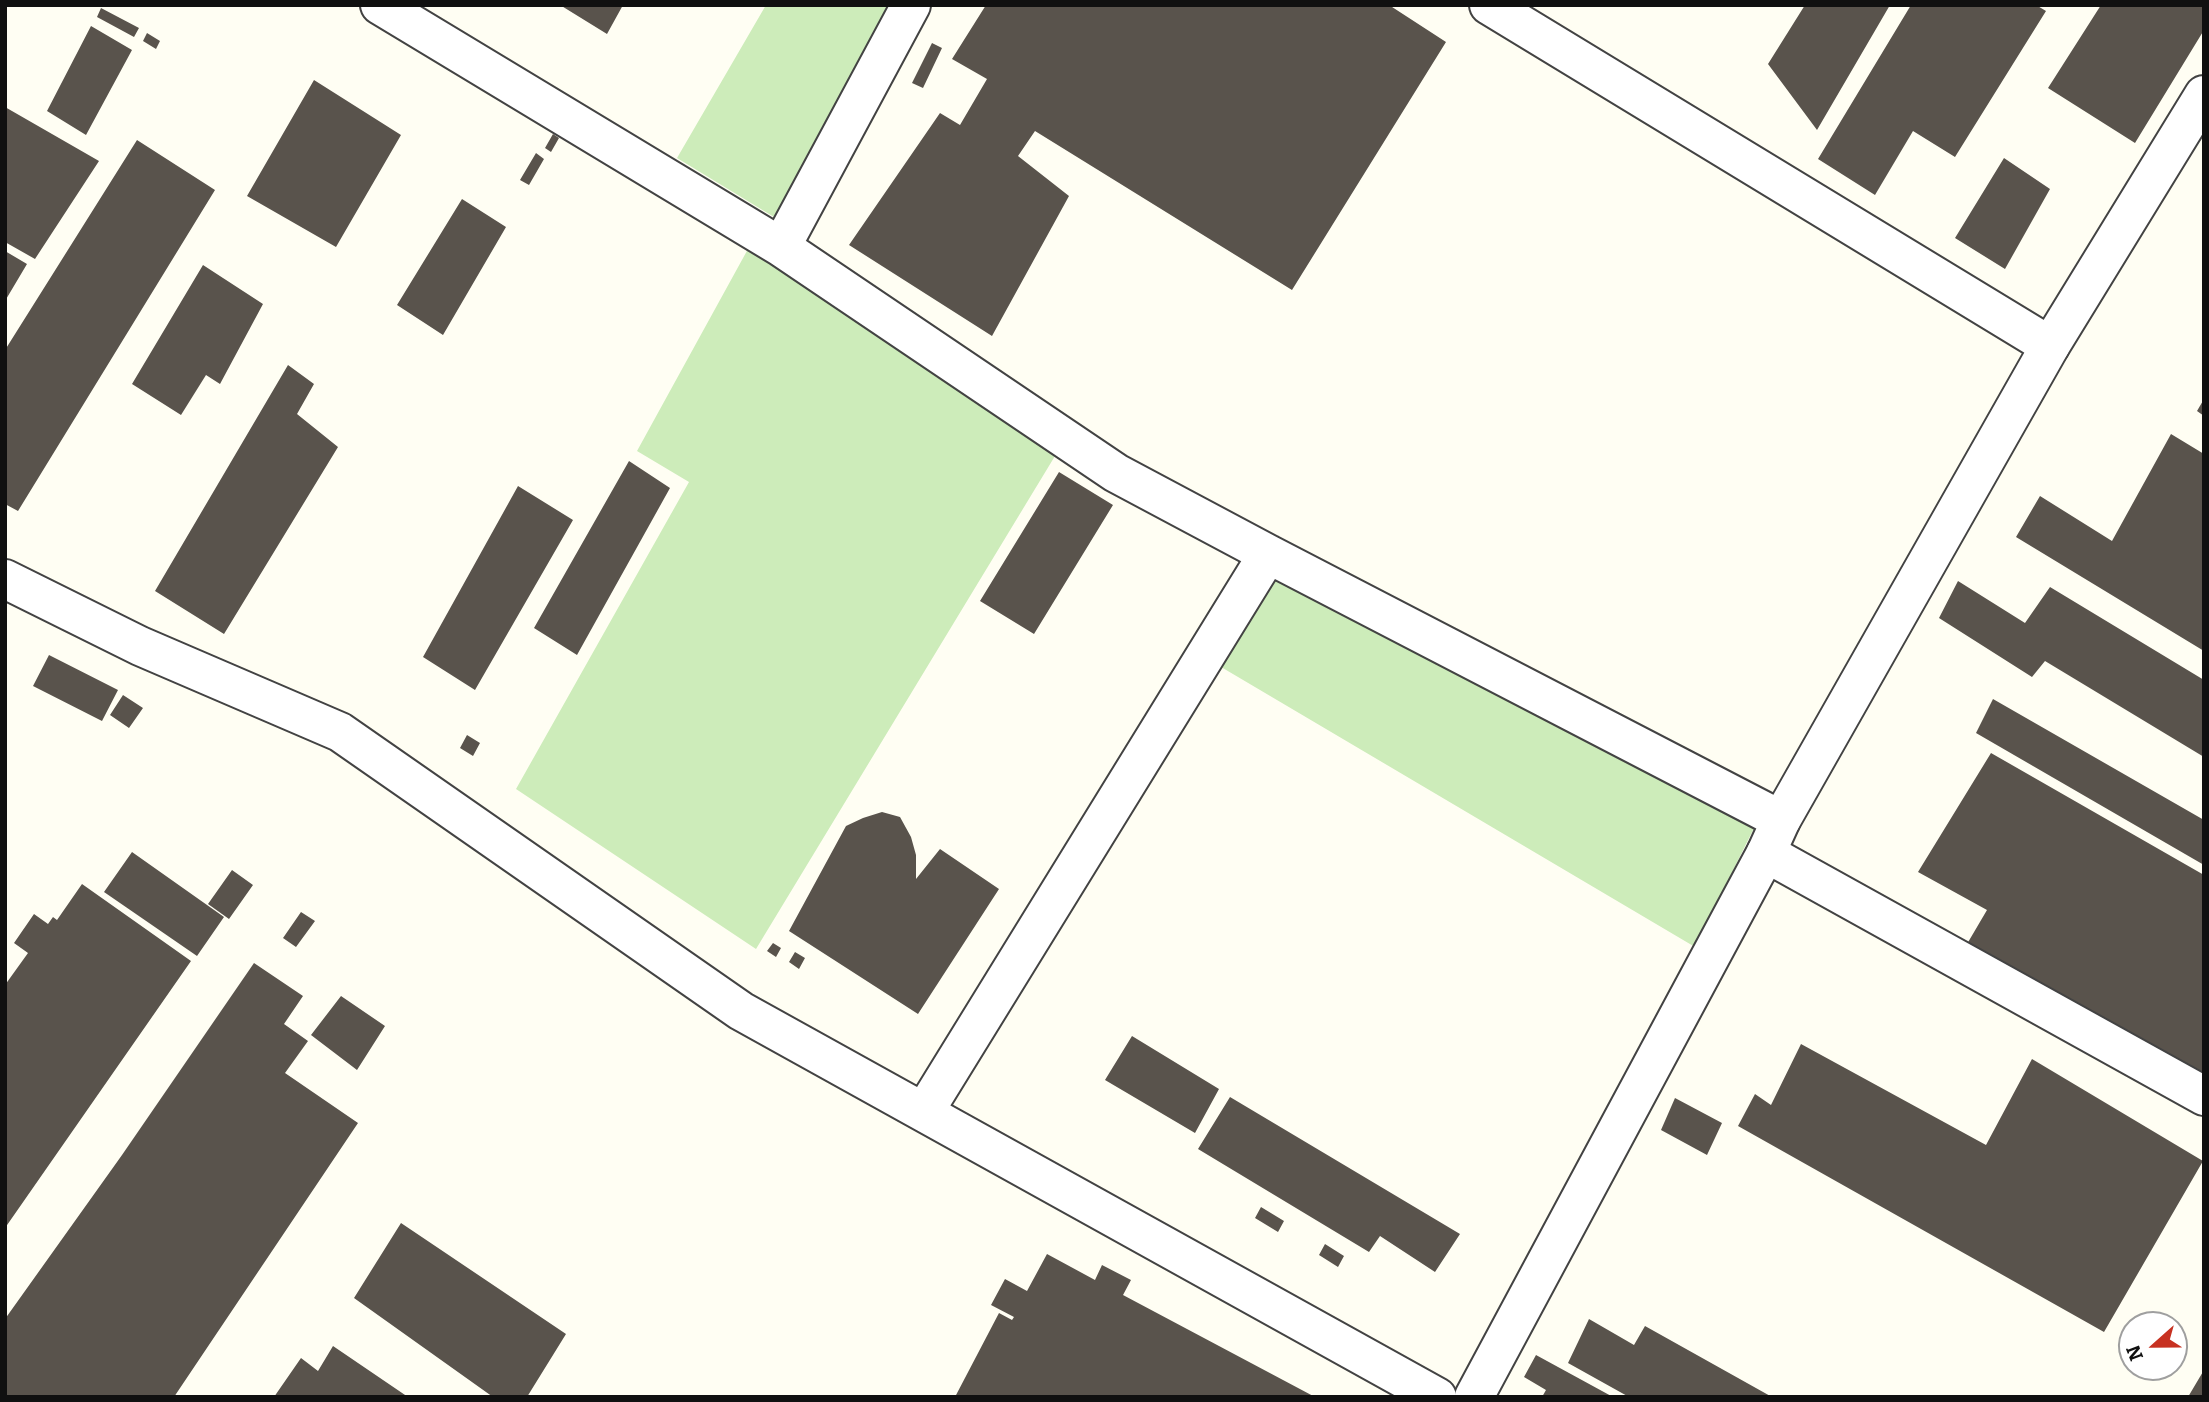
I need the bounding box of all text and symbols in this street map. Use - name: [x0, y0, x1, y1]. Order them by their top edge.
- north arrow: [2118, 1311, 2188, 1381]
- text: N: [2121, 1342, 2148, 1364]

